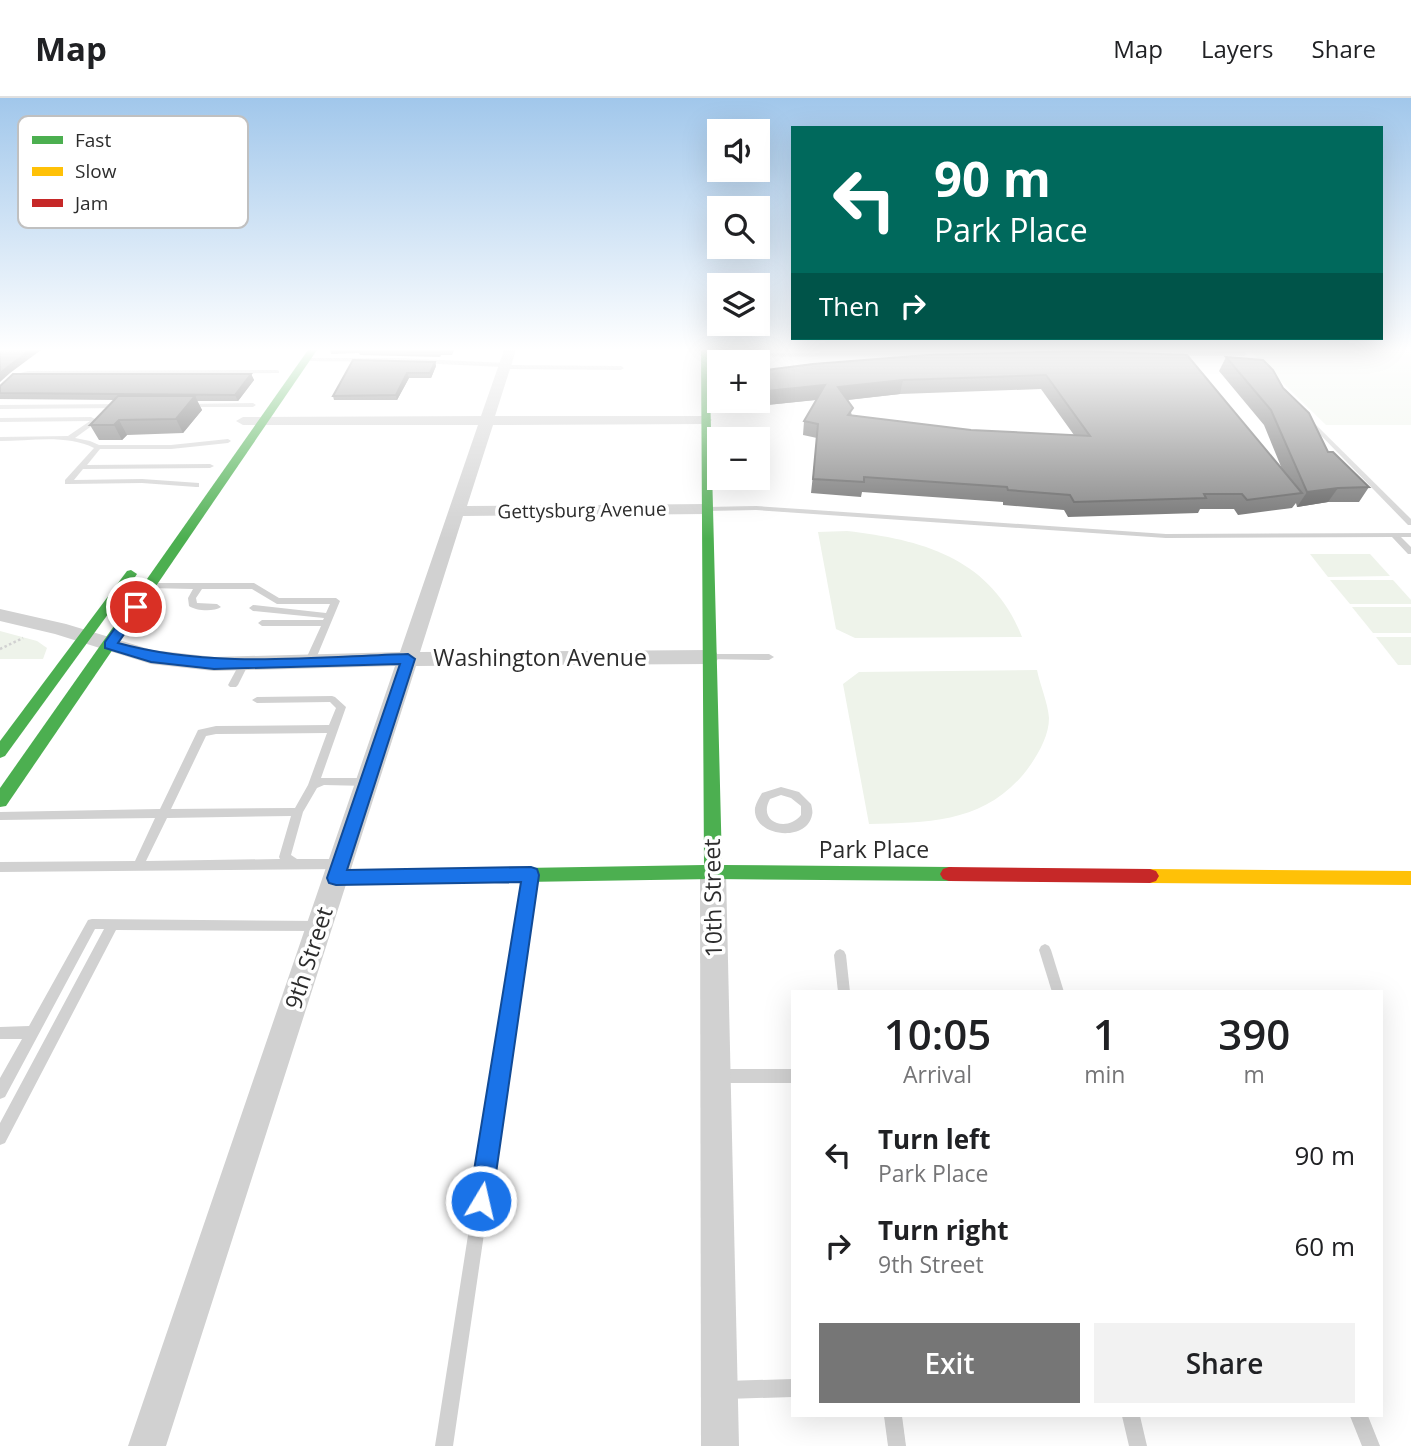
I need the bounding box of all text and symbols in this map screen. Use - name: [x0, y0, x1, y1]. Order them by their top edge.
- text: Map: [35, 26, 107, 71]
- text: Map: [1113, 32, 1163, 65]
- text: Layers: [1201, 32, 1274, 65]
- text: Share: [1312, 32, 1376, 65]
- legend: [18, 116, 248, 228]
- map controls: [707, 119, 770, 490]
- button: sound: [707, 119, 770, 182]
- text: Fast: [75, 127, 111, 153]
- text: 90 m: [934, 145, 1051, 211]
- icon: left: [819, 154, 910, 245]
- text: Slow: [75, 158, 117, 184]
- text: Jam: [73, 190, 108, 216]
- button: search: [707, 196, 770, 259]
- text: Park Place: [934, 208, 1088, 251]
- button: layers: [707, 273, 770, 336]
- icon: right: [894, 287, 932, 325]
- text: Then: [819, 288, 880, 324]
- button: +: [707, 350, 770, 413]
- button: −: [707, 427, 770, 490]
- street label: Gettysburg Avenue: [497, 496, 667, 524]
- pin: [106, 577, 166, 637]
- icon: arrive: [117, 588, 155, 626]
- street label: Washington Avenue: [433, 641, 647, 673]
- street label: Park Place: [819, 833, 929, 865]
- street label: 10th Street: [695, 838, 729, 958]
- street label: 9th Street: [277, 902, 340, 1013]
- text: 10:05: [884, 1005, 991, 1062]
- text: 1: [1093, 1005, 1117, 1062]
- text: 390: [1218, 1005, 1290, 1062]
- text: Arrival: [903, 1058, 972, 1090]
- text: min: [1084, 1058, 1125, 1090]
- text: m: [1244, 1058, 1265, 1090]
- text: Turn left: [878, 1121, 990, 1157]
- icon: left: [819, 1136, 857, 1174]
- text: 90 m: [1294, 1137, 1355, 1173]
- text: Park Place: [878, 1157, 988, 1189]
- position arrow: [444, 1164, 518, 1238]
- text: Turn right: [878, 1212, 1009, 1248]
- icon: right: [819, 1227, 857, 1265]
- text: 60 m: [1294, 1228, 1355, 1264]
- text: 9th Street: [878, 1248, 984, 1280]
- button: Exit: [819, 1323, 1080, 1403]
- button: Share: [1094, 1323, 1355, 1403]

